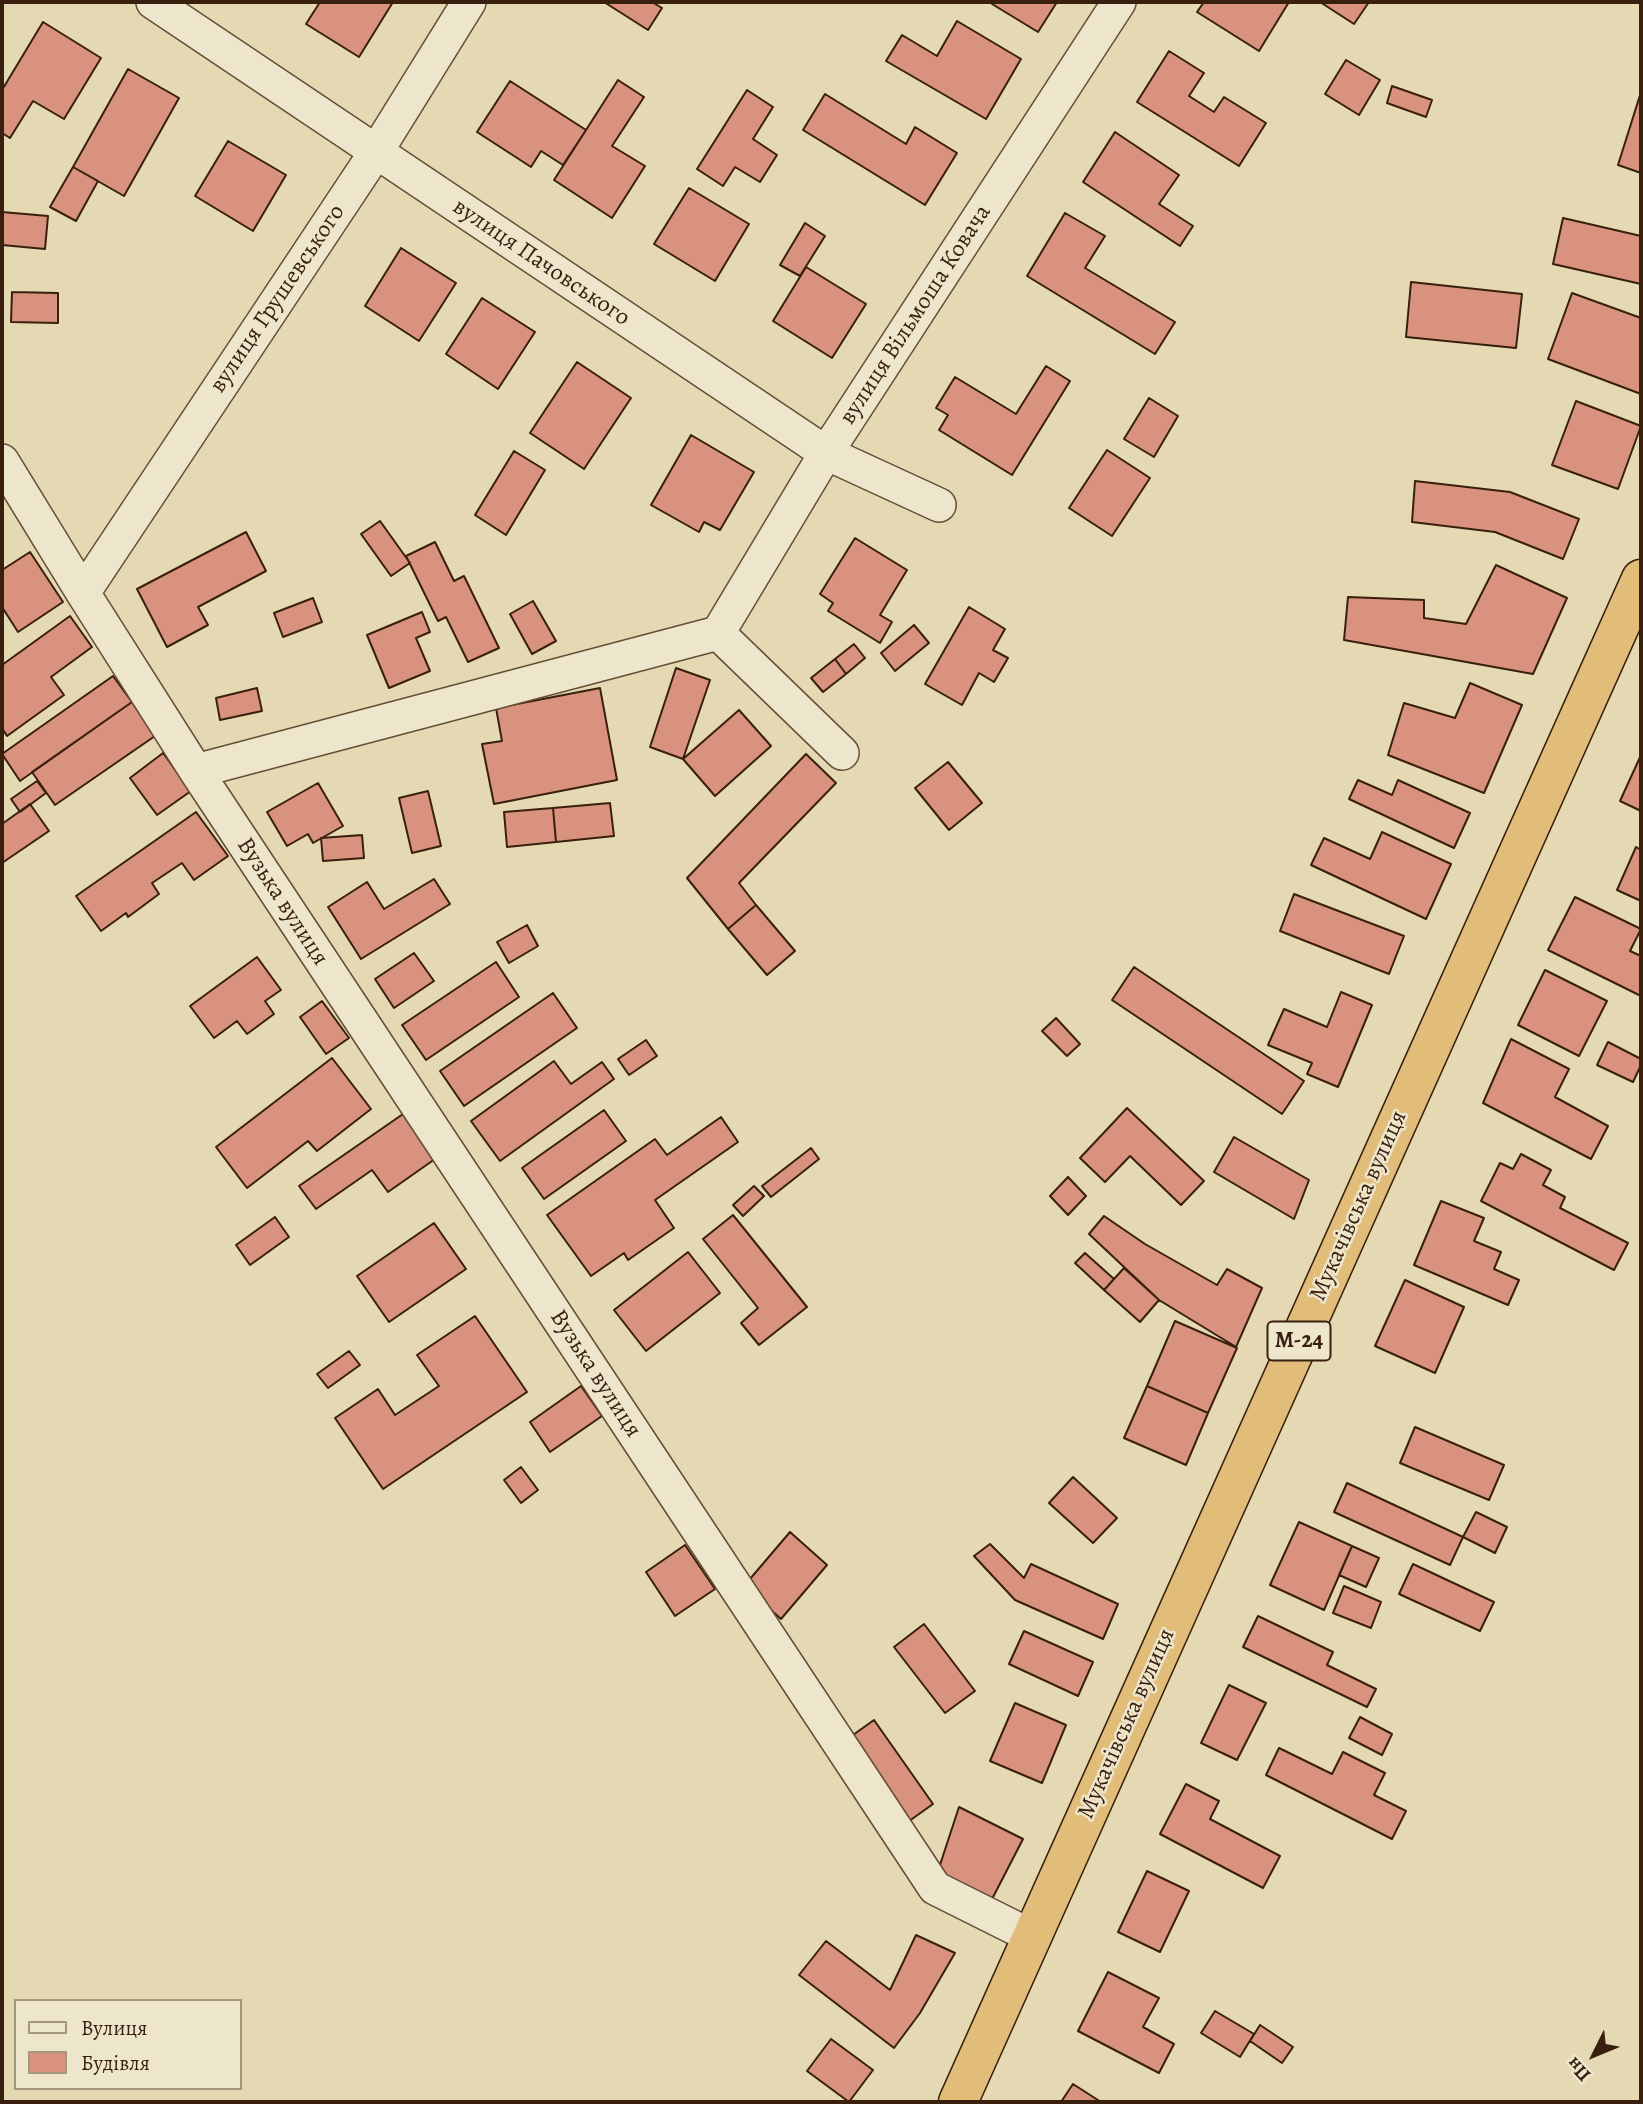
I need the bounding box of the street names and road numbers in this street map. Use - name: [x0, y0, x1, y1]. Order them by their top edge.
- street label: вулиця Пачовського: [447, 193, 635, 333]
- street label: вулиця Грушевського: [204, 199, 352, 399]
- street label: вулиця Вільмоша Ковача: [834, 200, 998, 430]
- street label: Вузька вулиця: [230, 833, 334, 971]
- street label: Мукачівська вулиця: [1304, 1106, 1414, 1306]
- street label: Вузька вулиця: [543, 1305, 647, 1443]
- road number: М-24: [1268, 1322, 1330, 1360]
- street label: Мукачівська вулиця: [1072, 1624, 1182, 1824]

